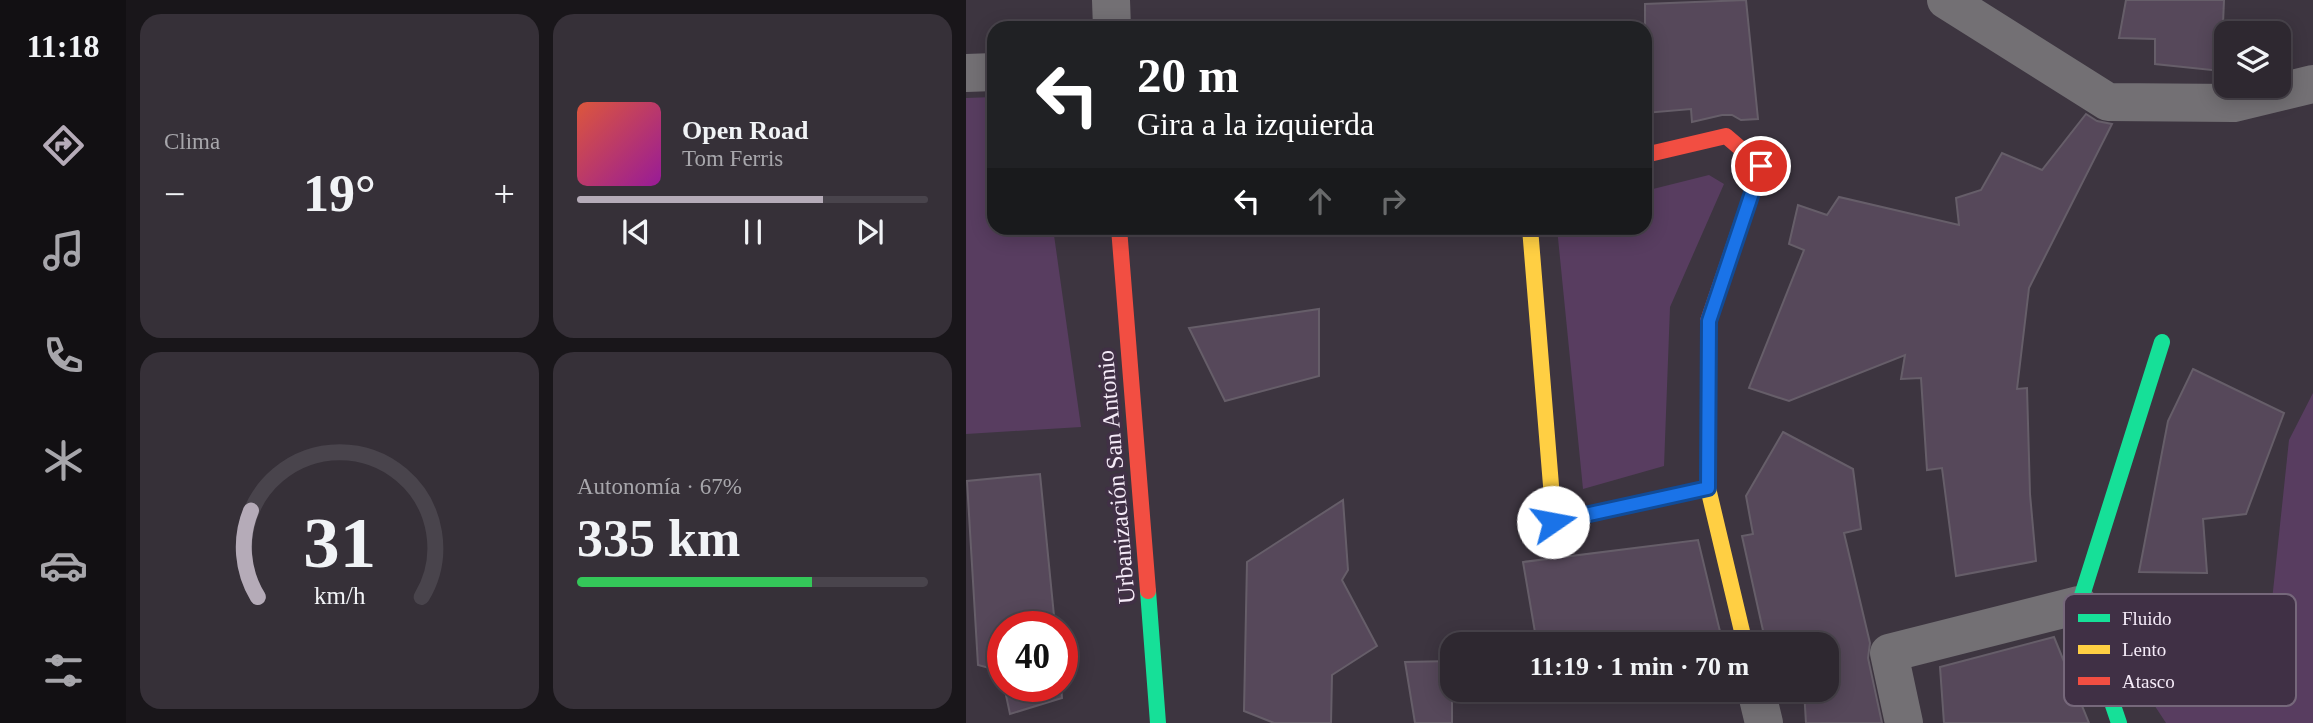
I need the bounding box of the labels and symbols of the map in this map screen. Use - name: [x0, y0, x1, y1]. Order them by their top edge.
- pin: [1731, 136, 1791, 196]
- street label: Urbanización San Antonio: [1092, 349, 1140, 605]
- position arrow: [1516, 485, 1590, 559]
- legend: [2064, 594, 2296, 706]
- text: Fluido: [2122, 608, 2172, 629]
- speed limit sign: 40: [987, 611, 1078, 702]
- text: Lento: [2122, 639, 2166, 660]
- text: Atasco: [2122, 671, 2175, 692]

